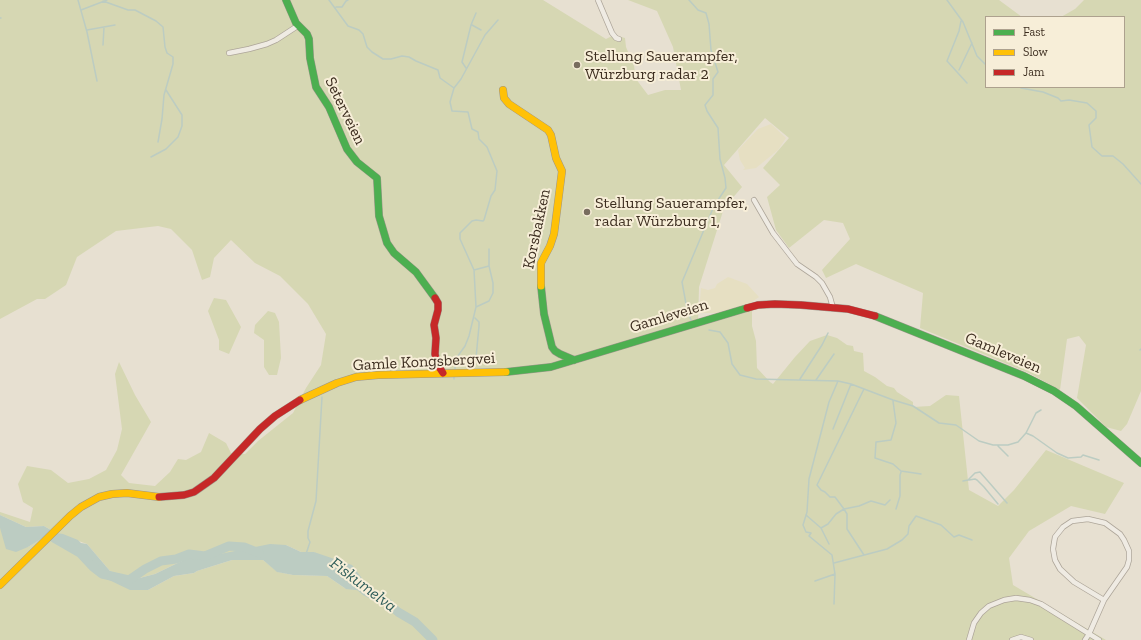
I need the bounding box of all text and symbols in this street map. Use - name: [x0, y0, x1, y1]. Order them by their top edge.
- legend: [985, 16, 1125, 88]
- text: Fast: [1023, 25, 1045, 39]
- text: Slow: [1023, 45, 1048, 59]
- place label: Stellung Sauerampfer, Würzburg radar 2: [585, 46, 738, 84]
- marker: Stellung Sauerampfer, Würzburg radar 2: [572, 60, 582, 70]
- text: Jam: [1023, 65, 1044, 79]
- street label: Seterveien: [320, 74, 370, 148]
- street label: Korsbakken: [519, 187, 555, 271]
- place label: Stellung Sauerampfer, radar Würzburg 1,: [595, 193, 748, 231]
- marker: Stellung Sauerampfer, radar Würzburg 1,: [582, 207, 592, 217]
- street label: Gamleveien: [628, 295, 710, 337]
- street label: Gamleveien: [962, 328, 1044, 378]
- street label: Gamle Kongsbergvei: [352, 349, 496, 375]
- water label: Fiskumelva: [326, 553, 400, 617]

